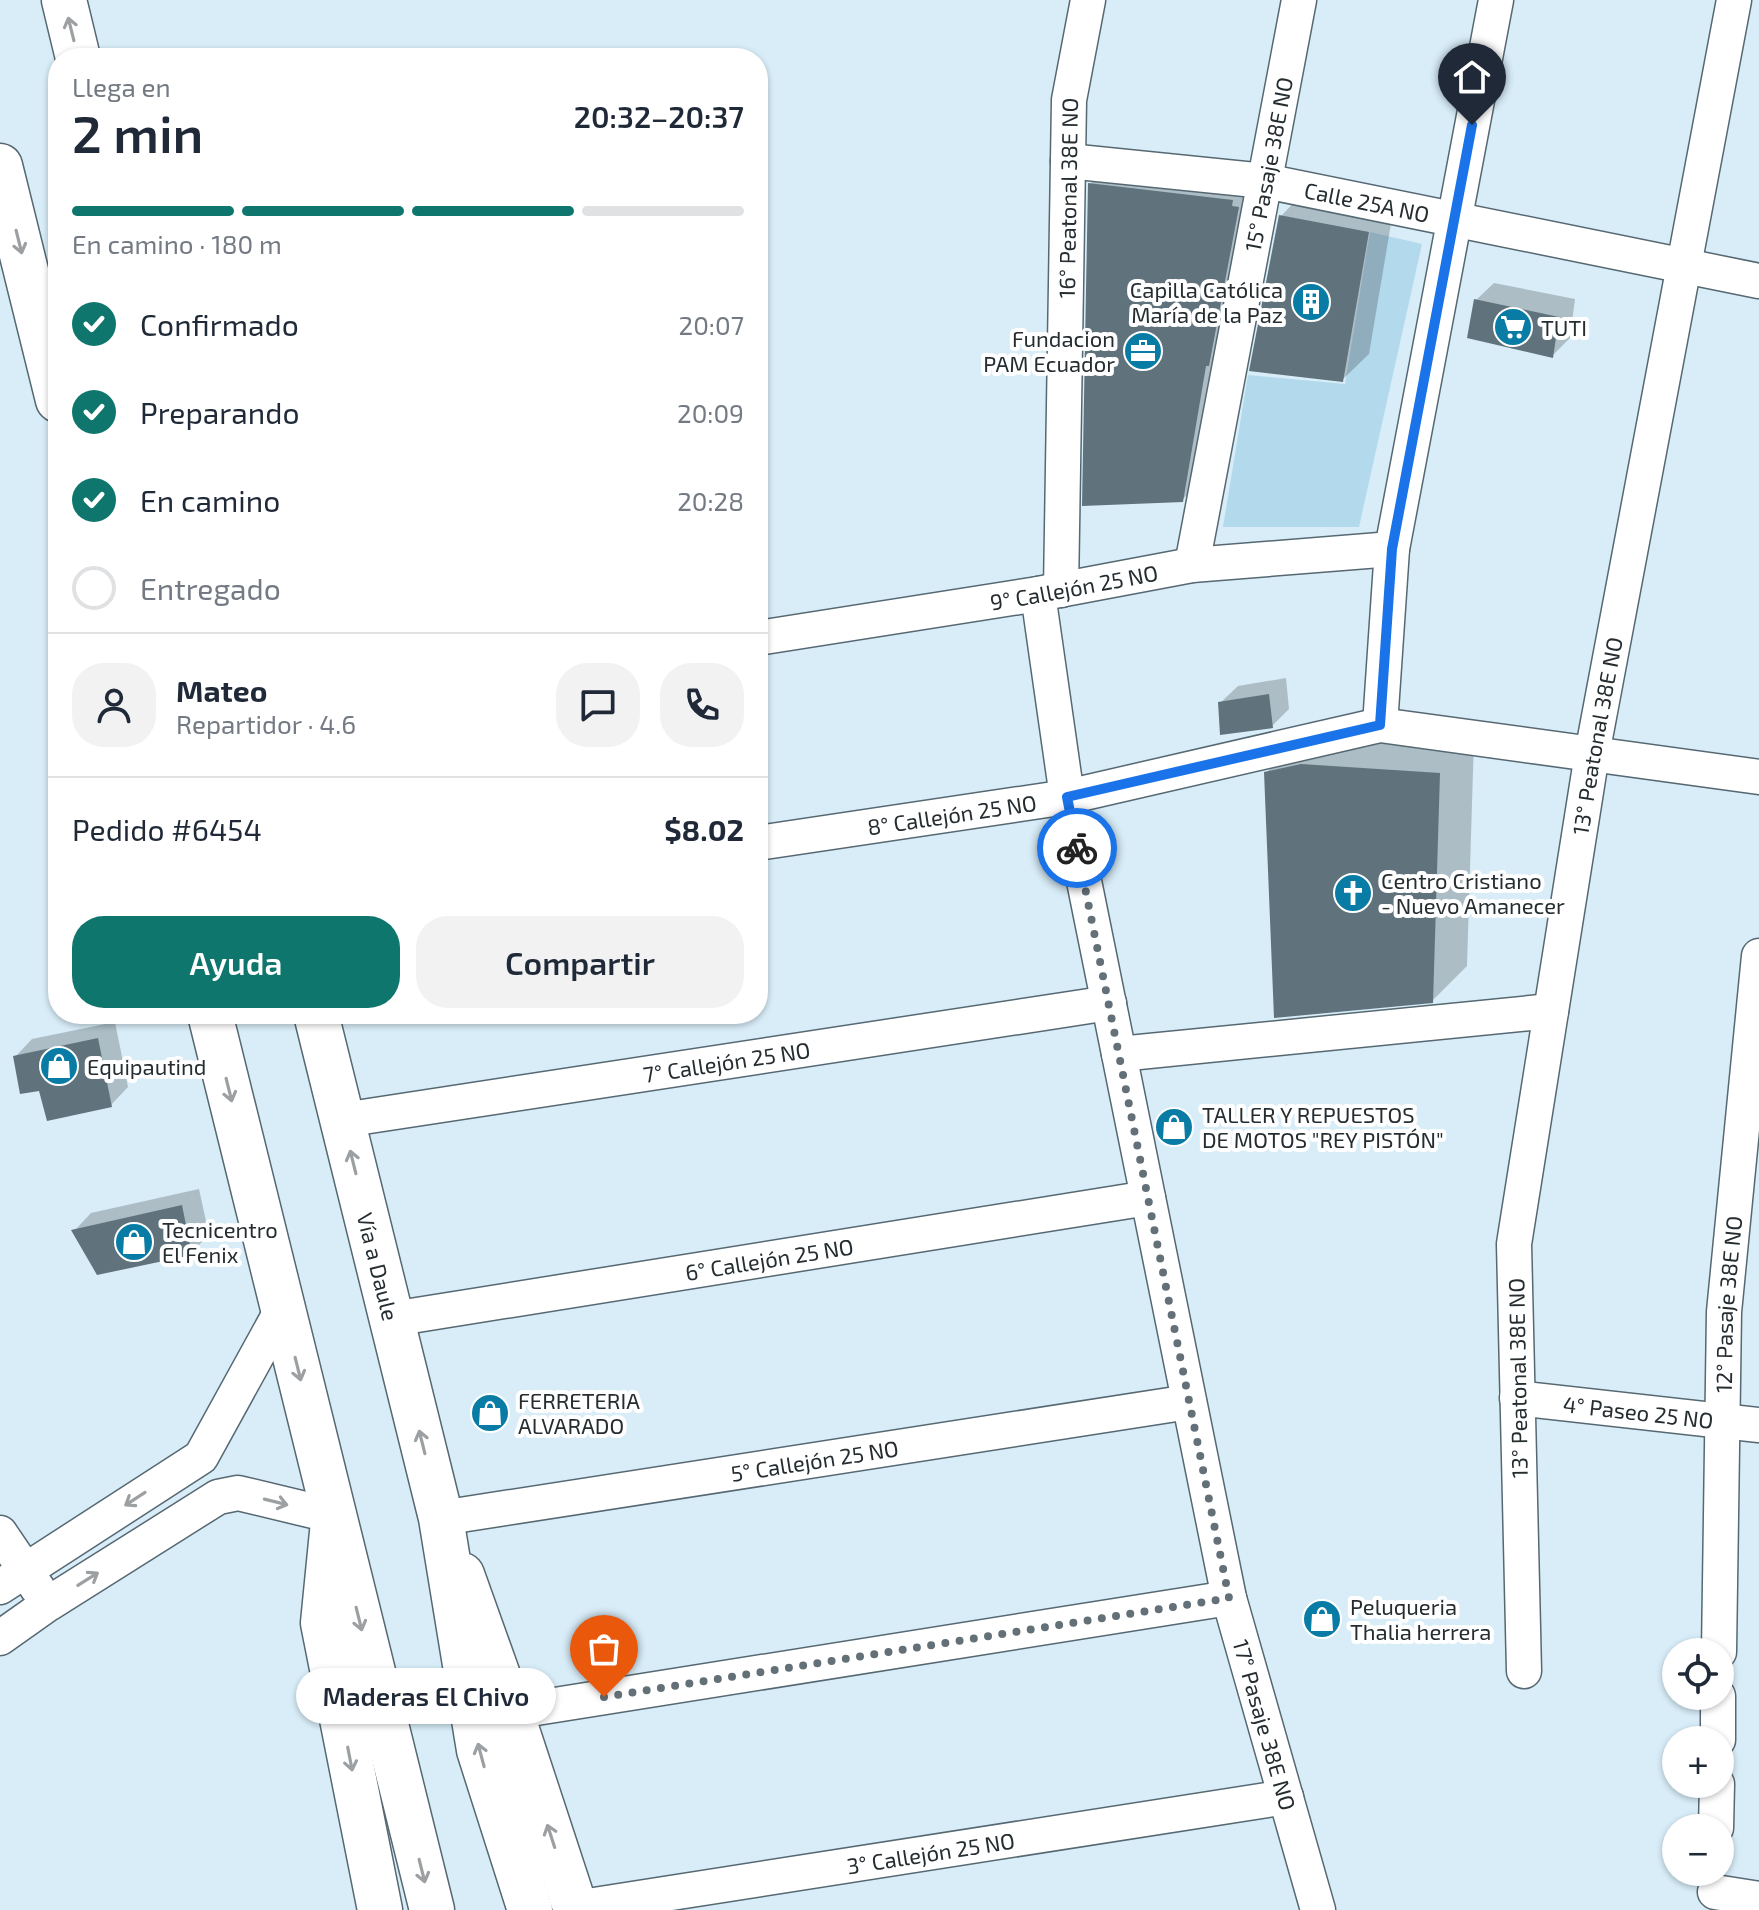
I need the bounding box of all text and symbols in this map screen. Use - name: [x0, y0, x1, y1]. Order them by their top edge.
- one-way arrow: [63, 17, 78, 42]
- pin: [1438, 43, 1506, 125]
- icon: home: [1450, 55, 1494, 99]
- text: Llega en: [72, 71, 171, 102]
- street label: 15° Pasaje 38E NO: [1239, 75, 1297, 254]
- street label: 16° Peatonal 38E NO: [1053, 97, 1082, 299]
- text: 20:32–20:37: [574, 98, 744, 134]
- text: 2 min: [72, 101, 203, 163]
- street label: Calle 25A NO: [1302, 176, 1432, 227]
- one-way arrow: [12, 228, 27, 254]
- text: En camino · 180 m: [72, 228, 282, 259]
- place label: Capilla Católica María de la Paz: [1130, 276, 1283, 327]
- building icon: Capilla Católica María de la Paz: [1290, 281, 1332, 323]
- icon: check: [72, 302, 116, 346]
- text: Confirmado: [140, 306, 299, 342]
- supermarket icon: TUTI: [1492, 306, 1534, 348]
- text: 20:07: [679, 309, 744, 340]
- place label: TUTI: [1541, 314, 1587, 340]
- place label: Fundacion PAM Ecuador: [983, 325, 1115, 376]
- office icon: Fundacion PAM Ecuador: [1122, 330, 1164, 372]
- icon: check: [72, 390, 116, 434]
- text: Preparando: [140, 394, 299, 430]
- text: 20:09: [677, 397, 744, 428]
- icon: check: [72, 478, 116, 522]
- text: En camino: [140, 482, 280, 518]
- text: 20:28: [677, 485, 744, 516]
- street label: 9° Callejón 25 NO: [988, 559, 1160, 614]
- text: Entregado: [140, 570, 281, 606]
- street label: 13° Peatonal 38E NO: [1566, 635, 1627, 837]
- button: person: [72, 663, 156, 747]
- button: chat: [556, 663, 640, 747]
- button: phone: [660, 663, 744, 747]
- text: Mateo: [176, 672, 267, 708]
- text: Repartidor · 4.6: [176, 708, 356, 739]
- street label: 8° Callejón 25 NO: [865, 789, 1038, 840]
- courier: [1037, 808, 1117, 888]
- text: Pedido #6454: [72, 811, 262, 847]
- text: $8.02: [664, 811, 744, 847]
- icon: bike: [1055, 826, 1099, 870]
- place label: Centro Cristiano - Nuevo Amanecer: [1381, 867, 1565, 918]
- church icon: Centro Cristiano - Nuevo Amanecer: [1332, 872, 1374, 914]
- button: Ayuda: [72, 916, 400, 1008]
- button: Compartir: [416, 916, 744, 1008]
- street label: 7° Callejón 25 NO: [641, 1036, 812, 1087]
- shop icon: Equipautind: [38, 1045, 80, 1087]
- place label: Equipautind: [87, 1053, 206, 1079]
- one-way arrow: [222, 1076, 237, 1102]
- place label: TALLER Y REPUESTOS DE MOTOS "REY PISTÓN": [1202, 1101, 1444, 1152]
- shop icon: TALLER Y REPUESTOS DE MOTOS "REY PISTÓN": [1153, 1106, 1195, 1148]
- one-way arrow: [345, 1150, 360, 1176]
- street label: Vía a Daule: [353, 1210, 405, 1323]
- street label: 12° Pasaje 38E NO: [1710, 1214, 1746, 1393]
- place label: Tecnicentro El Fenix: [162, 1216, 278, 1267]
- shop icon: Tecnicentro El Fenix: [113, 1221, 155, 1263]
- street label: 6° Callejón 25 NO: [683, 1232, 855, 1285]
- street label: 13° Peatonal 38E NO: [1502, 1278, 1532, 1478]
- one-way arrow: [291, 1356, 306, 1382]
- place label: FERRETERIA ALVARADO: [518, 1387, 640, 1438]
- street label: 4° Paseo 25 NO: [1562, 1390, 1715, 1433]
- shop icon: FERRETERIA ALVARADO: [469, 1392, 511, 1434]
- one-way arrow: [414, 1430, 429, 1455]
- street label: 5° Callejón 25 NO: [729, 1434, 900, 1486]
- one-way arrow: [124, 1491, 147, 1507]
- one-way arrow: [263, 1495, 288, 1510]
- one-way arrow: [76, 1570, 99, 1586]
- place label: Peluqueria Thalia herrera: [1350, 1593, 1491, 1644]
- shop icon: Peluqueria Thalia herrera: [1301, 1598, 1343, 1640]
- one-way arrow: [353, 1605, 368, 1631]
- pin: [570, 1615, 638, 1697]
- icon: bag: [582, 1627, 626, 1671]
- street label: 17° Pasaje 38E NO: [1228, 1636, 1302, 1813]
- map controls: [1662, 1638, 1734, 1886]
- button: locate: [1662, 1638, 1734, 1710]
- callout: Maderas El Chivo: [296, 1669, 556, 1725]
- text: Maderas El Chivo: [323, 1680, 529, 1711]
- button: +: [1662, 1726, 1734, 1798]
- one-way arrow: [473, 1743, 488, 1769]
- one-way arrow: [343, 1745, 358, 1771]
- button: −: [1662, 1814, 1734, 1886]
- one-way arrow: [543, 1824, 558, 1849]
- street label: 3° Callejón 25 NO: [845, 1827, 1017, 1878]
- one-way arrow: [415, 1858, 430, 1883]

